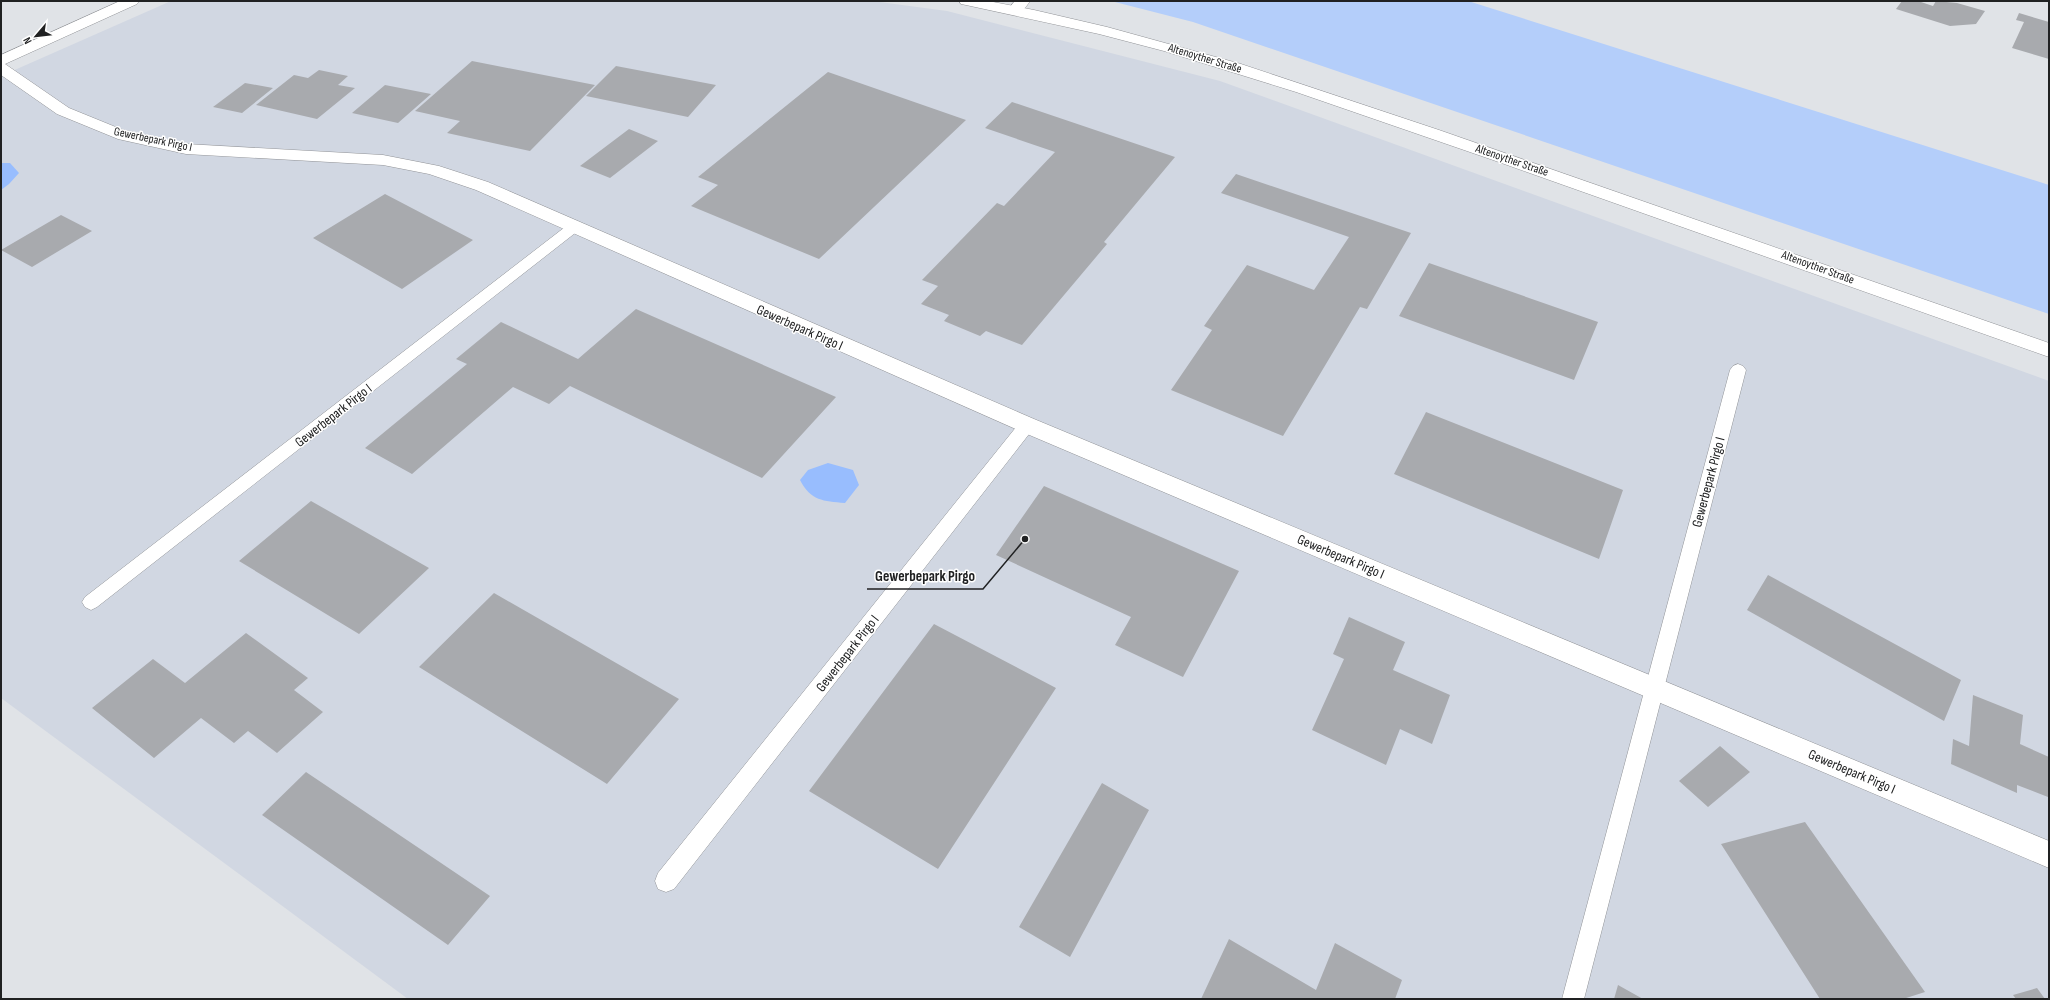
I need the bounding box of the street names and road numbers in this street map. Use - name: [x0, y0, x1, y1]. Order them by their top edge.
- street label: Altenoyther Straße: [1165, 40, 1244, 77]
- street label: Gewerbepark Pirgo I: [112, 124, 193, 155]
- street label: Altenoyther Straße: [1472, 141, 1550, 180]
- street label: Altenoyther Straße: [1779, 247, 1856, 288]
- street label: Gewerbepark Pirgo I: [754, 301, 846, 354]
- street label: Gewerbepark Pirgo I: [292, 380, 375, 451]
- street label: Gewerbepark Pirgo I: [1688, 435, 1729, 529]
- street label: Gewerbepark Pirgo I: [1295, 531, 1387, 582]
- street label: Gewerbepark Pirgo I: [812, 612, 883, 695]
- street label: Gewerbepark Pirgo I: [1806, 746, 1898, 797]

